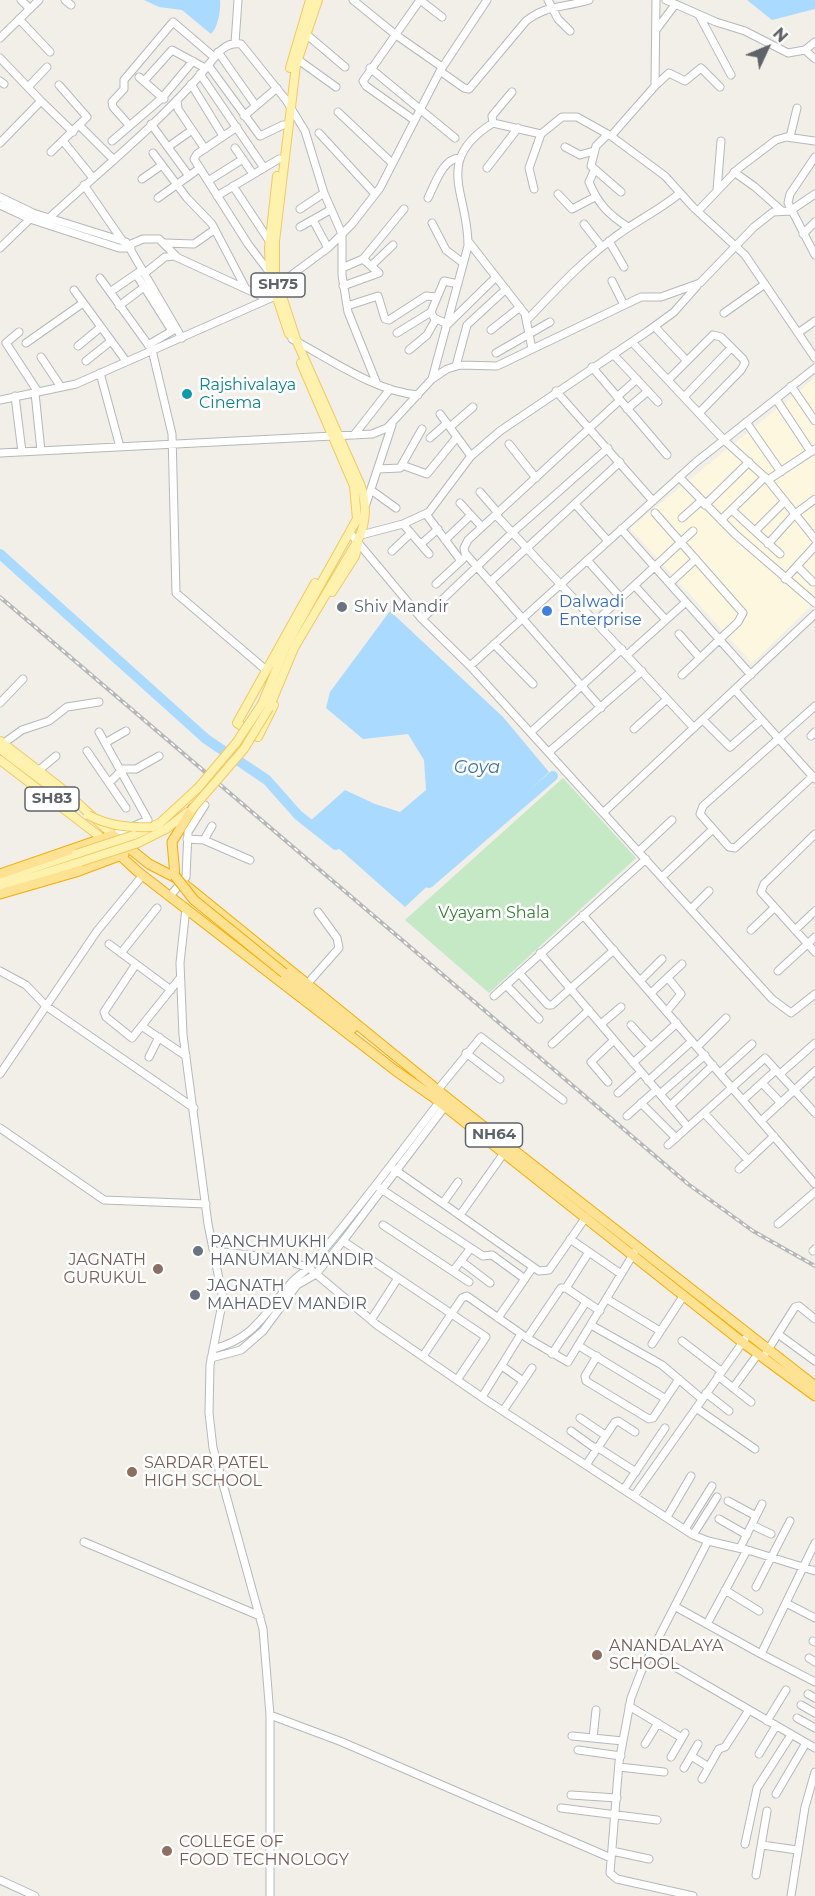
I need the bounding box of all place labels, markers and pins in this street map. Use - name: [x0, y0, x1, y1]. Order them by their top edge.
- place label: Rajshivalaya Cinema: [199, 375, 296, 413]
- marker: Rajshivalaya Cinema: [180, 387, 194, 401]
- place label: Dalwadi Enterprise: [559, 592, 642, 630]
- place label: Shiv Mandir: [354, 597, 449, 617]
- marker: Shiv Mandir: [335, 600, 349, 614]
- marker: Dalwadi Enterprise: [540, 604, 554, 618]
- place label: PANCHMUKHI HANUMAN MANDIR: [210, 1232, 373, 1270]
- marker: PANCHMUKHI HANUMAN MANDIR: [191, 1244, 205, 1258]
- place label: JAGNATH GURUKUL: [63, 1250, 146, 1288]
- marker: JAGNATH GURUKUL: [151, 1262, 165, 1276]
- place label: JAGNATH MAHADEV MANDIR: [207, 1276, 367, 1314]
- marker: JAGNATH MAHADEV MANDIR: [188, 1288, 202, 1302]
- place label: SARDAR PATEL HIGH SCHOOL: [144, 1453, 268, 1491]
- marker: SARDAR PATEL HIGH SCHOOL: [125, 1465, 139, 1479]
- place label: ANANDALAYA SCHOOL: [609, 1636, 724, 1674]
- marker: ANANDALAYA SCHOOL: [590, 1648, 604, 1662]
- place label: COLLEGE OF FOOD TECHNOLOGY: [179, 1832, 349, 1870]
- marker: COLLEGE OF FOOD TECHNOLOGY: [160, 1844, 174, 1858]

